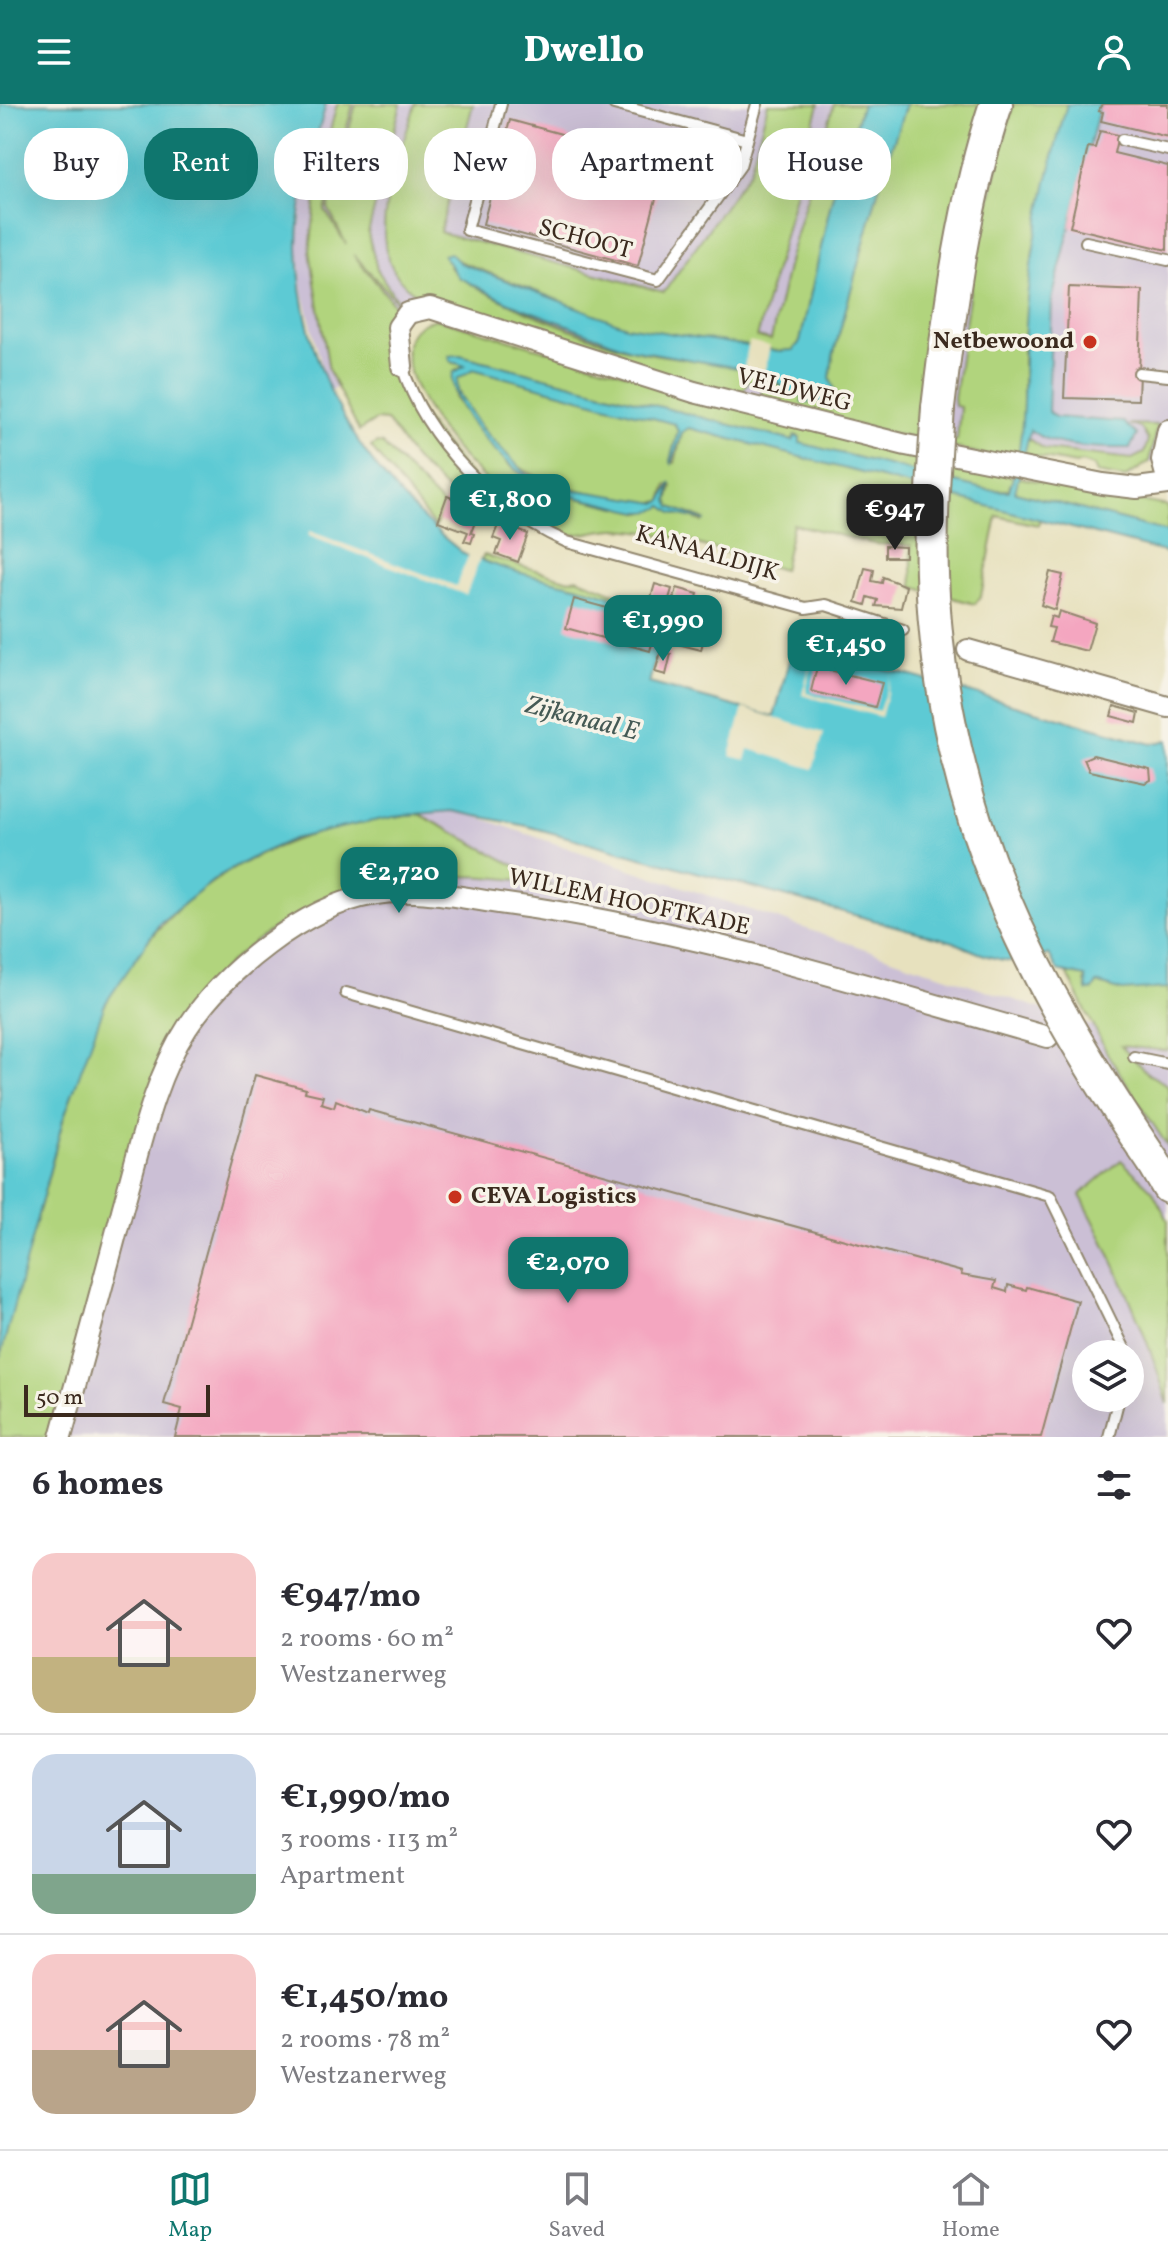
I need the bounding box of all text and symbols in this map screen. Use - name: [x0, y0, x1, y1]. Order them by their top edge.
- text: Dwello: [524, 27, 644, 77]
- icon: menu: [32, 30, 76, 74]
- icon: person: [1092, 30, 1136, 74]
- chip: Buy: [24, 128, 128, 200]
- chip: Rent: [144, 128, 258, 200]
- chip: Filters: [274, 128, 408, 200]
- chip: New: [424, 128, 536, 200]
- chip: Apartment: [552, 128, 742, 200]
- chip: House: [758, 128, 891, 200]
- street label: SCHOOT: [534, 211, 636, 269]
- place label: Netbewoond: [933, 325, 1074, 359]
- marker: Netbewoond: [1081, 333, 1099, 351]
- street label: VELDWEG: [733, 360, 855, 422]
- pin: €1,800: [445, 474, 575, 542]
- text: €1,800: [468, 482, 552, 518]
- pin: €947: [848, 484, 942, 552]
- text: €947: [865, 492, 925, 528]
- street label: KANAALDIJK: [631, 517, 783, 591]
- pin: €1,990: [598, 595, 728, 663]
- text: €1,990: [622, 603, 704, 639]
- pin: €1,450: [781, 619, 911, 687]
- text: €1,450: [806, 627, 886, 663]
- water label: Zijkanaal E: [521, 687, 643, 751]
- pin: €2,720: [334, 847, 464, 915]
- text: €2,720: [359, 855, 440, 891]
- street label: WILLEM HOOFTKADE: [505, 861, 753, 945]
- place label: CEVA Logistics: [471, 1180, 637, 1214]
- marker: CEVA Logistics: [446, 1188, 464, 1206]
- pin: €2,070: [503, 1237, 633, 1305]
- text: €2,070: [526, 1245, 610, 1281]
- map controls: [1072, 1340, 1144, 1412]
- button: layers: [1072, 1340, 1144, 1412]
- scale bar: [24, 1381, 210, 1417]
- text: 50 m: [36, 1383, 83, 1414]
- text: 6 homes: [32, 1462, 164, 1509]
- icon: filters: [1092, 1463, 1136, 1507]
- text: €947/mo: [280, 1574, 421, 1621]
- icon: home: [96, 1585, 192, 1681]
- icon: heart: [1092, 1611, 1136, 1655]
- text: 2 rooms · 60 m²: [280, 1621, 454, 1657]
- text: Westzanerweg: [280, 1657, 447, 1693]
- text: €1,990/mo: [280, 1775, 450, 1822]
- icon: home: [96, 1786, 192, 1882]
- icon: heart: [1092, 1812, 1136, 1856]
- text: 3 rooms · 113 m²: [280, 1822, 458, 1858]
- text: Apartment: [280, 1858, 405, 1894]
- text: €1,450/mo: [280, 1975, 448, 2022]
- icon: home: [96, 1986, 192, 2082]
- icon: heart: [1092, 2012, 1136, 2056]
- text: 2 rooms · 78 m²: [280, 2022, 450, 2058]
- text: Westzanerweg: [280, 2058, 447, 2094]
- tab: Map: [168, 2167, 212, 2246]
- tab: Saved: [549, 2167, 605, 2246]
- tab: Home: [942, 2167, 1000, 2246]

